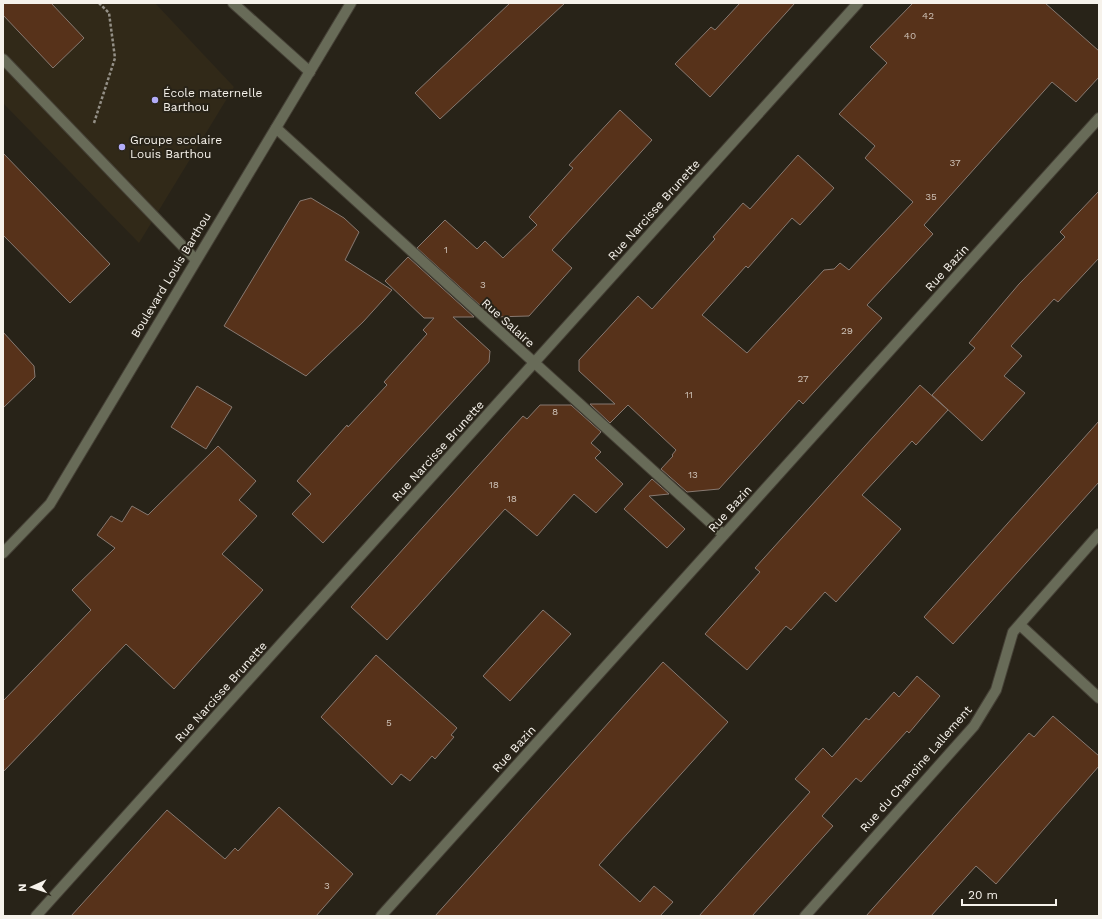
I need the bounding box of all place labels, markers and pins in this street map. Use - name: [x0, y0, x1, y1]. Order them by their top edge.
- place label: École maternelle Barthou: [163, 86, 263, 114]
- marker: École maternelle Barthou: [150, 95, 160, 105]
- place label: Groupe scolaire Louis Barthou: [130, 133, 222, 161]
- marker: Groupe scolaire Louis Barthou: [117, 142, 127, 152]

